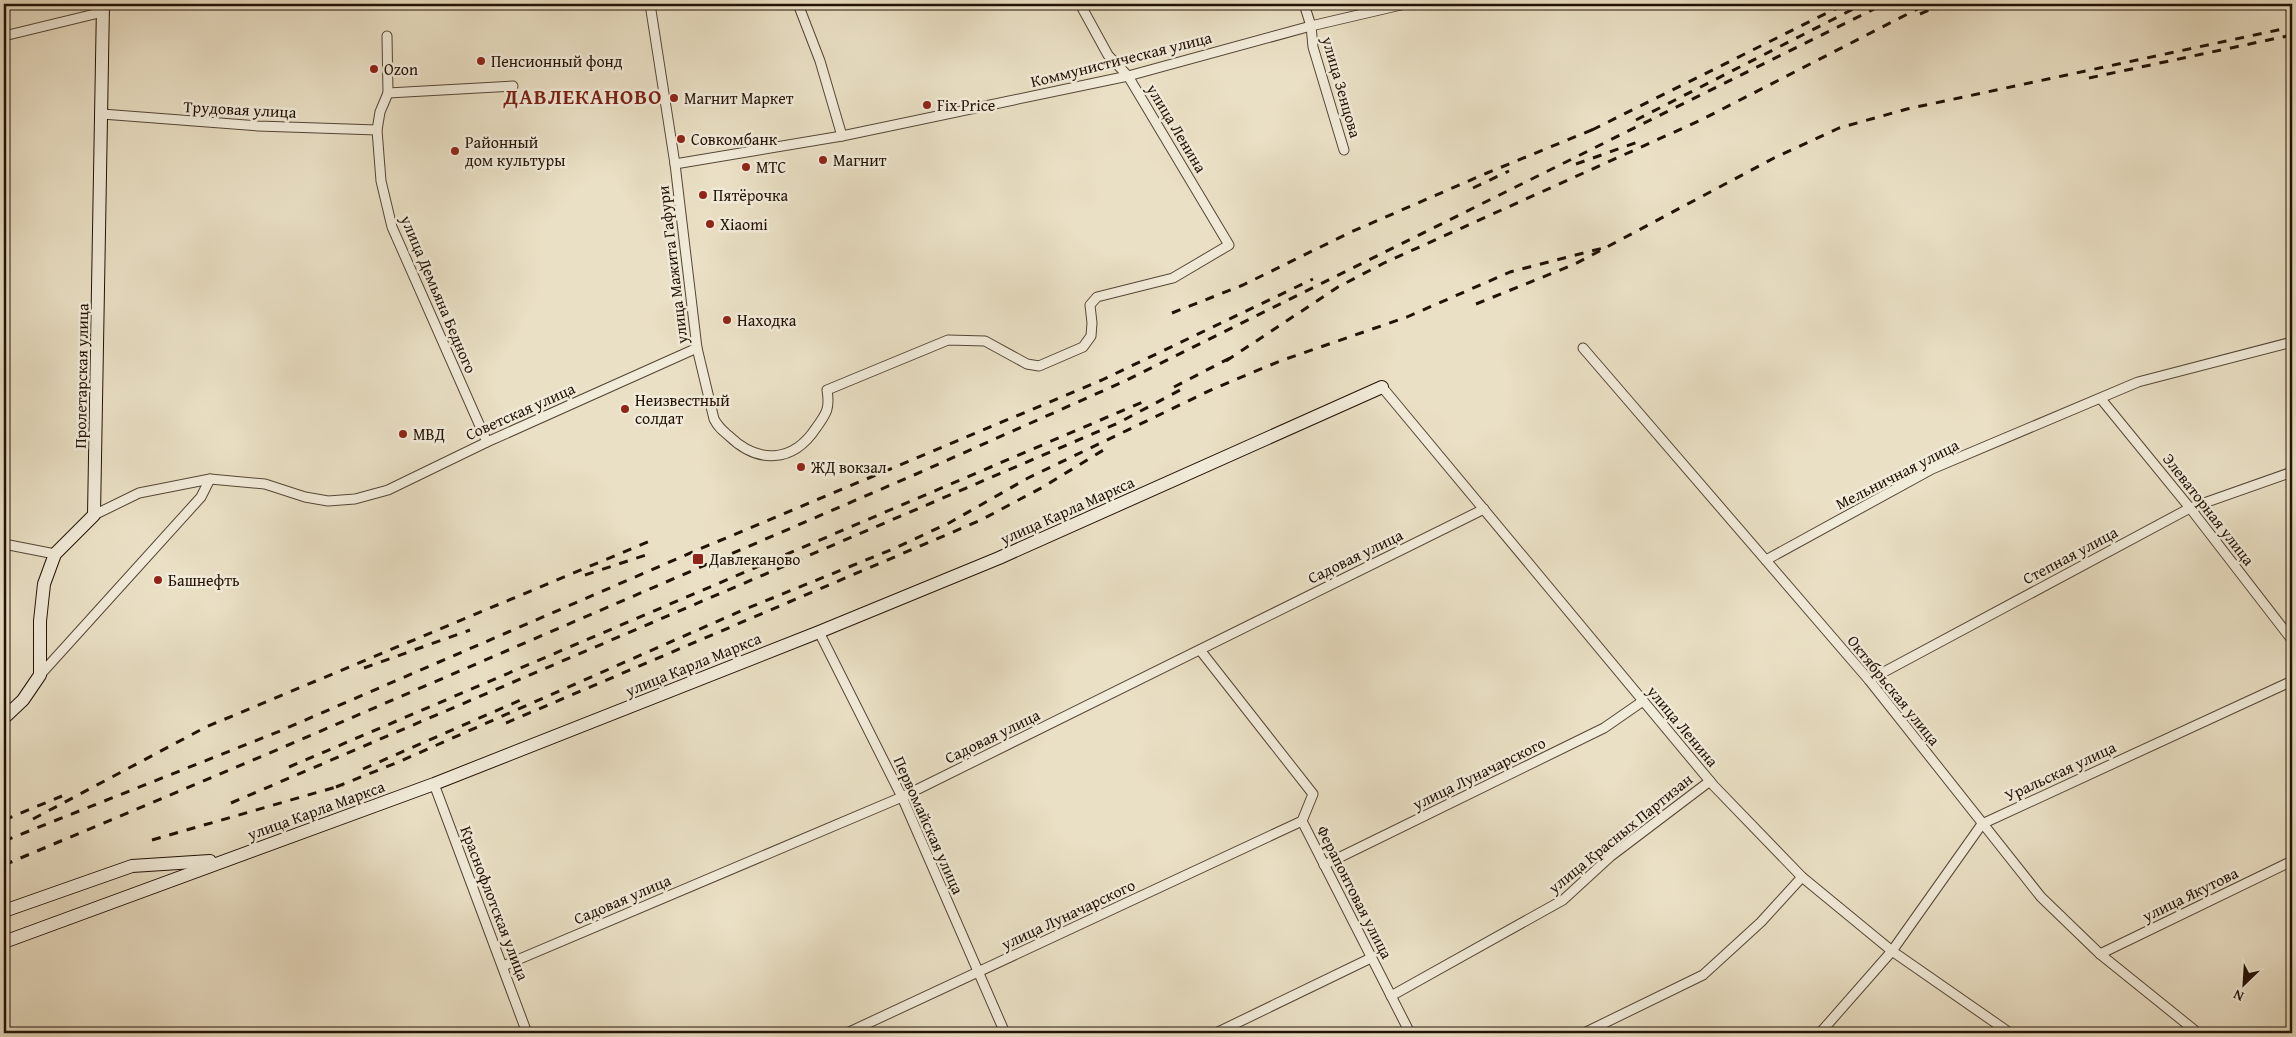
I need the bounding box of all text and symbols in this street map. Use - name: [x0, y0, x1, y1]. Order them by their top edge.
- street label: Коммунистическая улица: [1028, 25, 1215, 93]
- street label: улица Зенцова: [1316, 33, 1368, 141]
- place label: Пенсионный фонд: [491, 49, 623, 73]
- marker: Пенсионный фонд: [475, 55, 487, 67]
- place label: Ozon: [384, 57, 418, 81]
- marker: Ozon: [368, 63, 380, 75]
- street label: улица Ленина: [1140, 78, 1213, 177]
- district label: ДАВЛЕКАНОВО: [503, 81, 662, 112]
- place label: Магнит Маркет: [684, 86, 794, 110]
- marker: Магнит Маркет: [668, 92, 680, 104]
- place label: Fix Price: [937, 93, 995, 117]
- street label: Трудовая улица: [183, 94, 297, 124]
- marker: Fix Price: [921, 99, 933, 111]
- place label: Совкомбанк: [691, 127, 778, 151]
- place label: Районный дом культуры: [465, 130, 565, 172]
- marker: Совкомбанк: [675, 133, 687, 145]
- marker: Районный дом культуры: [449, 145, 461, 157]
- place label: Магнит: [833, 148, 887, 172]
- marker: Магнит: [817, 154, 829, 166]
- place label: МТС: [756, 155, 787, 179]
- marker: МТС: [740, 161, 752, 173]
- place label: Пятёрочка: [713, 183, 788, 207]
- street label: улица Мажита Гафури: [650, 184, 694, 347]
- marker: Пятёрочка: [697, 189, 709, 201]
- street label: улица Демьяна Бедного: [394, 210, 483, 377]
- place label: Xiaomi: [720, 212, 768, 236]
- marker: Xiaomi: [704, 218, 716, 230]
- street label: Пролетарская улица: [68, 303, 94, 449]
- place label: Находка: [737, 308, 797, 332]
- marker: Находка: [721, 314, 733, 326]
- street label: Советская улица: [461, 376, 579, 446]
- place label: Неизвестный солдат: [635, 388, 730, 430]
- marker: Неизвестный солдат: [619, 403, 631, 415]
- place label: МВД: [413, 422, 445, 446]
- marker: МВД: [397, 428, 409, 440]
- street label: Мельничная улица: [1831, 432, 1963, 515]
- street label: Элеваторная улица: [2157, 448, 2261, 571]
- place label: ЖД вокзал: [810, 455, 887, 479]
- marker: ЖД вокзал: [795, 461, 807, 473]
- street label: улица Карла Маркса: [995, 469, 1138, 551]
- street label: Степная улица: [2018, 520, 2122, 590]
- street label: Садовая улица: [1303, 522, 1407, 589]
- place label: Давлеканово: [708, 547, 800, 571]
- marker: Давлеканово: [691, 552, 705, 566]
- place label: Башнефть: [168, 568, 240, 592]
- marker: Башнефть: [152, 574, 164, 586]
- street label: улица Карла Маркса: [621, 626, 765, 703]
- street label: Октябрьская улица: [1842, 630, 1946, 751]
- street label: улица Ленина: [1641, 679, 1725, 772]
- street label: Садовая улица: [940, 702, 1044, 769]
- street label: улица Луначарского: [1408, 730, 1550, 816]
- street label: Уральская улица: [2000, 735, 2120, 807]
- street label: Первомайская улица: [888, 752, 970, 898]
- street label: улица Красных Партизан: [1542, 767, 1697, 899]
- street label: улица Карла Маркса: [243, 774, 388, 846]
- street label: Ферапонтовая улица: [1311, 821, 1399, 963]
- street label: Краснофлотская улица: [454, 822, 536, 984]
- street label: улица Якутова: [2137, 860, 2242, 928]
- street label: Садовая улица: [570, 868, 675, 930]
- street label: улица Луначарского: [996, 872, 1139, 956]
- north arrow: [2218, 960, 2268, 1010]
- text: N: [2229, 984, 2247, 1007]

